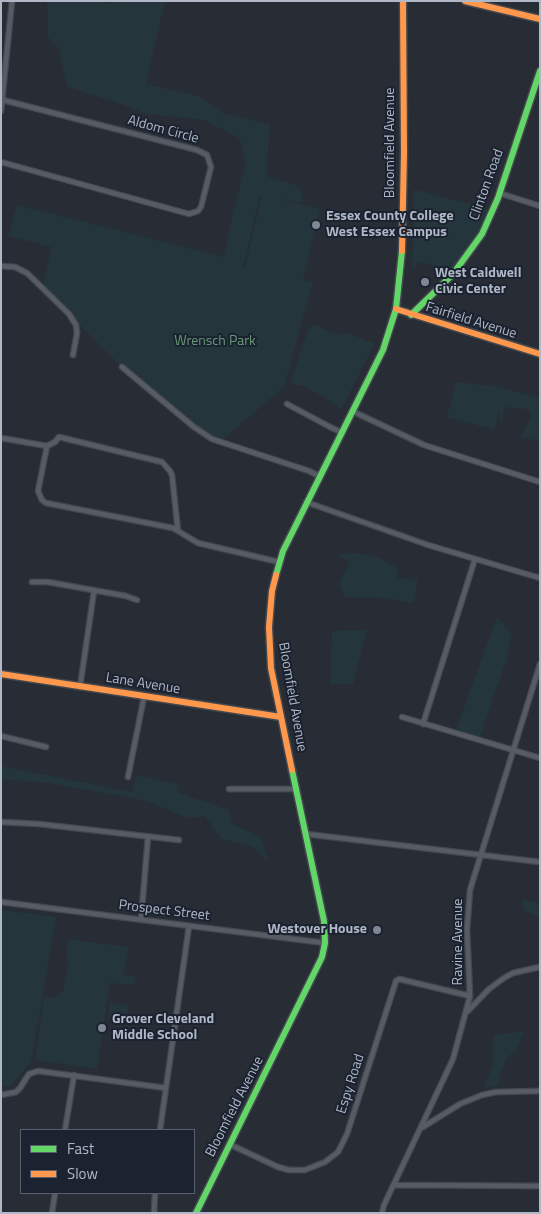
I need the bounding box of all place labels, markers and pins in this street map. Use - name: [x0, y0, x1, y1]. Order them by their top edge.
- place label: Essex County College West Essex Campus: [326, 209, 454, 242]
- marker: Essex County College West Essex Campus: [310, 219, 322, 231]
- place label: West Caldwell Civic Center: [435, 266, 521, 298]
- marker: West Caldwell Civic Center: [419, 276, 431, 288]
- place label: Westover House: [267, 922, 367, 938]
- marker: Westover House: [371, 924, 383, 936]
- place label: Grover Cleveland Middle School: [112, 1012, 214, 1044]
- marker: Grover Cleveland Middle School: [96, 1022, 108, 1034]

